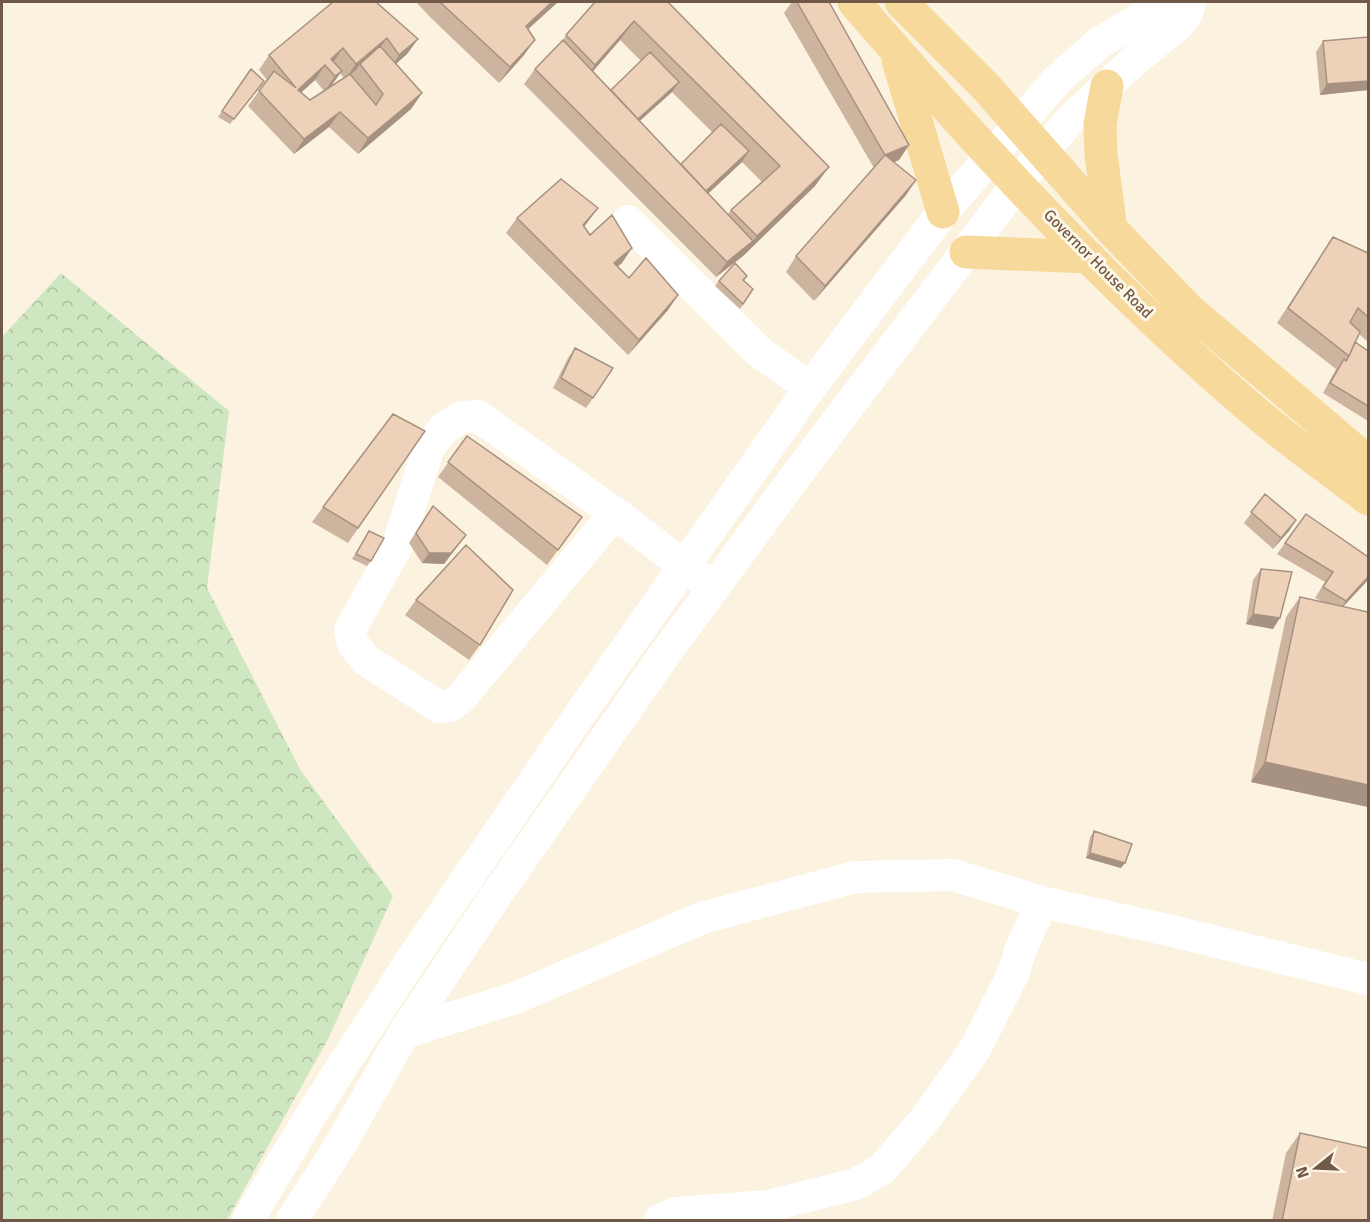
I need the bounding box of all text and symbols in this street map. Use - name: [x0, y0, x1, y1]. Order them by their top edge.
- street label: Governor House Road: [1039, 205, 1157, 323]
- north arrow: [1286, 1138, 1346, 1198]
- text: N: [1291, 1164, 1314, 1181]

